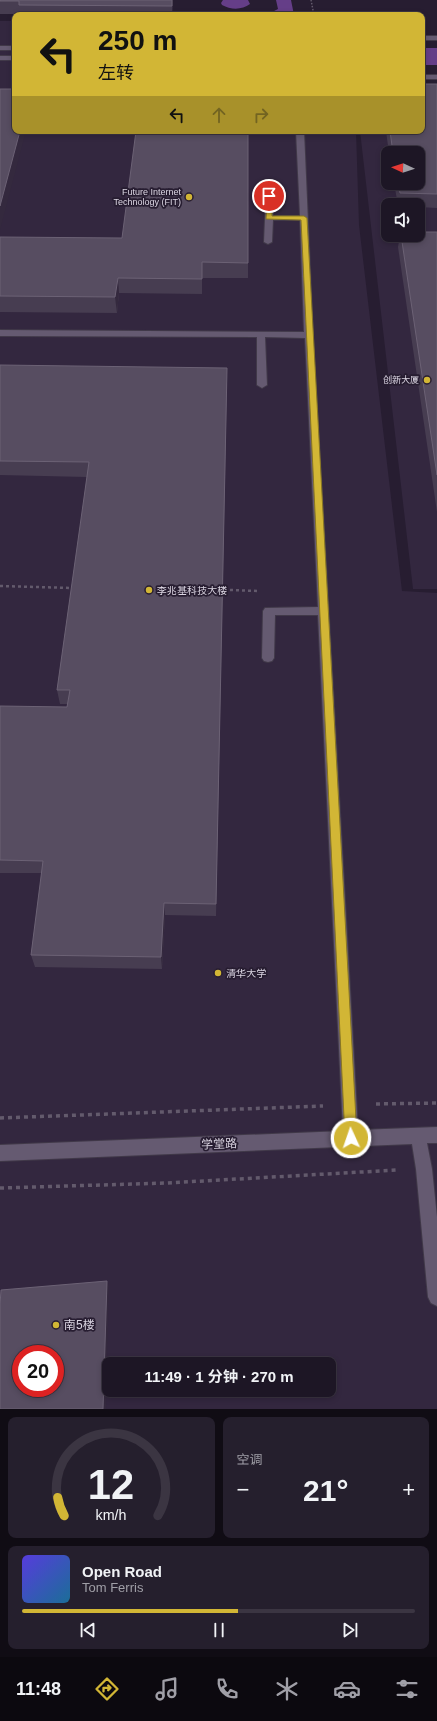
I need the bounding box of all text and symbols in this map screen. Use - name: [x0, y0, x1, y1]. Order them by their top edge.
- text: 250 m: [98, 25, 177, 56]
- icon: left: [32, 28, 84, 80]
- text: 左转: [98, 63, 134, 83]
- icon: left: [166, 104, 188, 126]
- icon: ahead: [208, 104, 230, 126]
- icon: right: [250, 104, 272, 126]
- north arrow: [381, 146, 425, 190]
- map controls: [381, 146, 425, 242]
- pin: [252, 179, 286, 213]
- icon: arrive: [258, 185, 280, 207]
- place label: Future Internet Technology (FIT): [113, 187, 181, 207]
- marker: Future Internet Technology (FIT): [184, 192, 194, 202]
- button: sound: [381, 198, 425, 242]
- place label: 创新大厦: [383, 374, 419, 385]
- marker: 创新大厦: [422, 375, 432, 385]
- marker: 李兆基科技大楼: [144, 585, 154, 595]
- place label: 李兆基科技大楼: [157, 585, 227, 596]
- marker: 清华大学: [213, 968, 223, 978]
- place label: 清华大学: [226, 968, 266, 979]
- position arrow: [330, 1117, 372, 1159]
- street label: 学堂路: [201, 1136, 237, 1152]
- place label: 南5楼: [64, 1318, 95, 1332]
- marker: 南5楼: [51, 1320, 61, 1330]
- speed limit sign: 20: [12, 1345, 64, 1397]
- text: 11:49 · 1 分钟 · 270 m: [144, 1368, 294, 1385]
- text: 空调: [237, 1452, 263, 1467]
- text: 12: [88, 1460, 134, 1507]
- text: 21°: [303, 1474, 348, 1507]
- text: −: [237, 1477, 249, 1502]
- text: +: [402, 1477, 415, 1502]
- text: km/h: [96, 1506, 127, 1522]
- text: Open Road: [82, 1563, 162, 1580]
- text: Tom Ferris: [82, 1580, 143, 1595]
- icon: previous: [77, 1619, 99, 1641]
- icon: pause: [208, 1619, 230, 1641]
- icon: next: [339, 1619, 361, 1641]
- icon: directions: [93, 1675, 121, 1703]
- icon: music: [153, 1675, 181, 1703]
- icon: phone: [213, 1675, 241, 1703]
- icon: climate: [273, 1675, 301, 1703]
- icon: car: [333, 1675, 361, 1703]
- icon: filters: [393, 1675, 421, 1703]
- text: 11:48: [16, 1679, 61, 1699]

